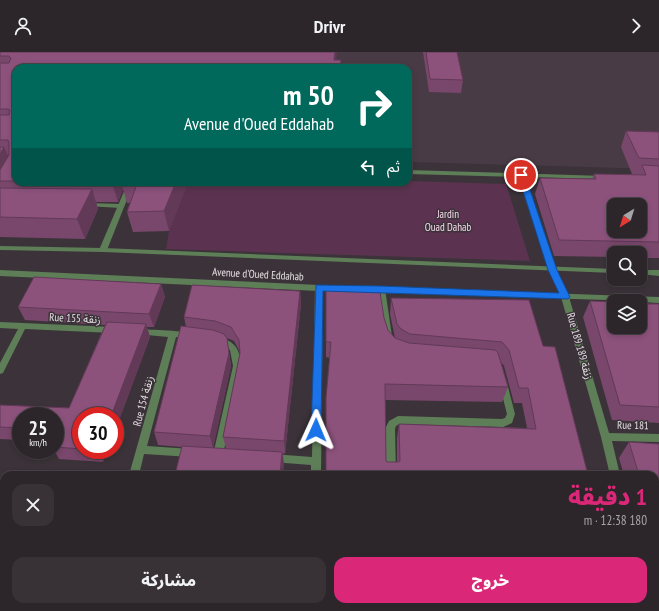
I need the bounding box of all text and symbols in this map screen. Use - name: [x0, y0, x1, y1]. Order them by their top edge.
- icon: person: [12, 15, 34, 37]
- text: Drivr: [314, 15, 345, 38]
- icon: forward: [625, 15, 647, 37]
- text: 50 m: [283, 76, 334, 113]
- icon: right: [348, 80, 400, 132]
- text: Avenue d'Oued Eddahab: [184, 112, 334, 135]
- icon: left: [357, 156, 379, 178]
- text: ثم: [387, 157, 400, 176]
- pin: [504, 158, 538, 192]
- icon: arrive: [510, 164, 532, 186]
- north arrow: [607, 198, 647, 238]
- map controls: [607, 198, 647, 334]
- park label: Jardin Ouad Dahab: [425, 207, 471, 234]
- button: search: [607, 246, 647, 286]
- street label: Avenue d'Oued Eddahab: [212, 265, 304, 283]
- button: layers: [607, 294, 647, 334]
- street label: Rue 155 زنقة: [49, 310, 101, 326]
- street label: Rue 189 زنقة 189: [564, 311, 596, 381]
- street label: Rue 154 زنقة: [130, 374, 156, 428]
- speed limit sign: 30: [72, 407, 124, 459]
- position arrow: [295, 409, 337, 451]
- text: 25: [28, 415, 48, 441]
- street label: Rue 181: [617, 418, 649, 432]
- text: km/h: [29, 436, 47, 449]
- text: 1 دقيقة: [568, 481, 647, 512]
- button: close: [12, 484, 54, 526]
- text: 180 m · 12:38: [584, 512, 647, 529]
- button: مشاركة: [12, 557, 326, 603]
- button: خروج: [334, 557, 647, 603]

